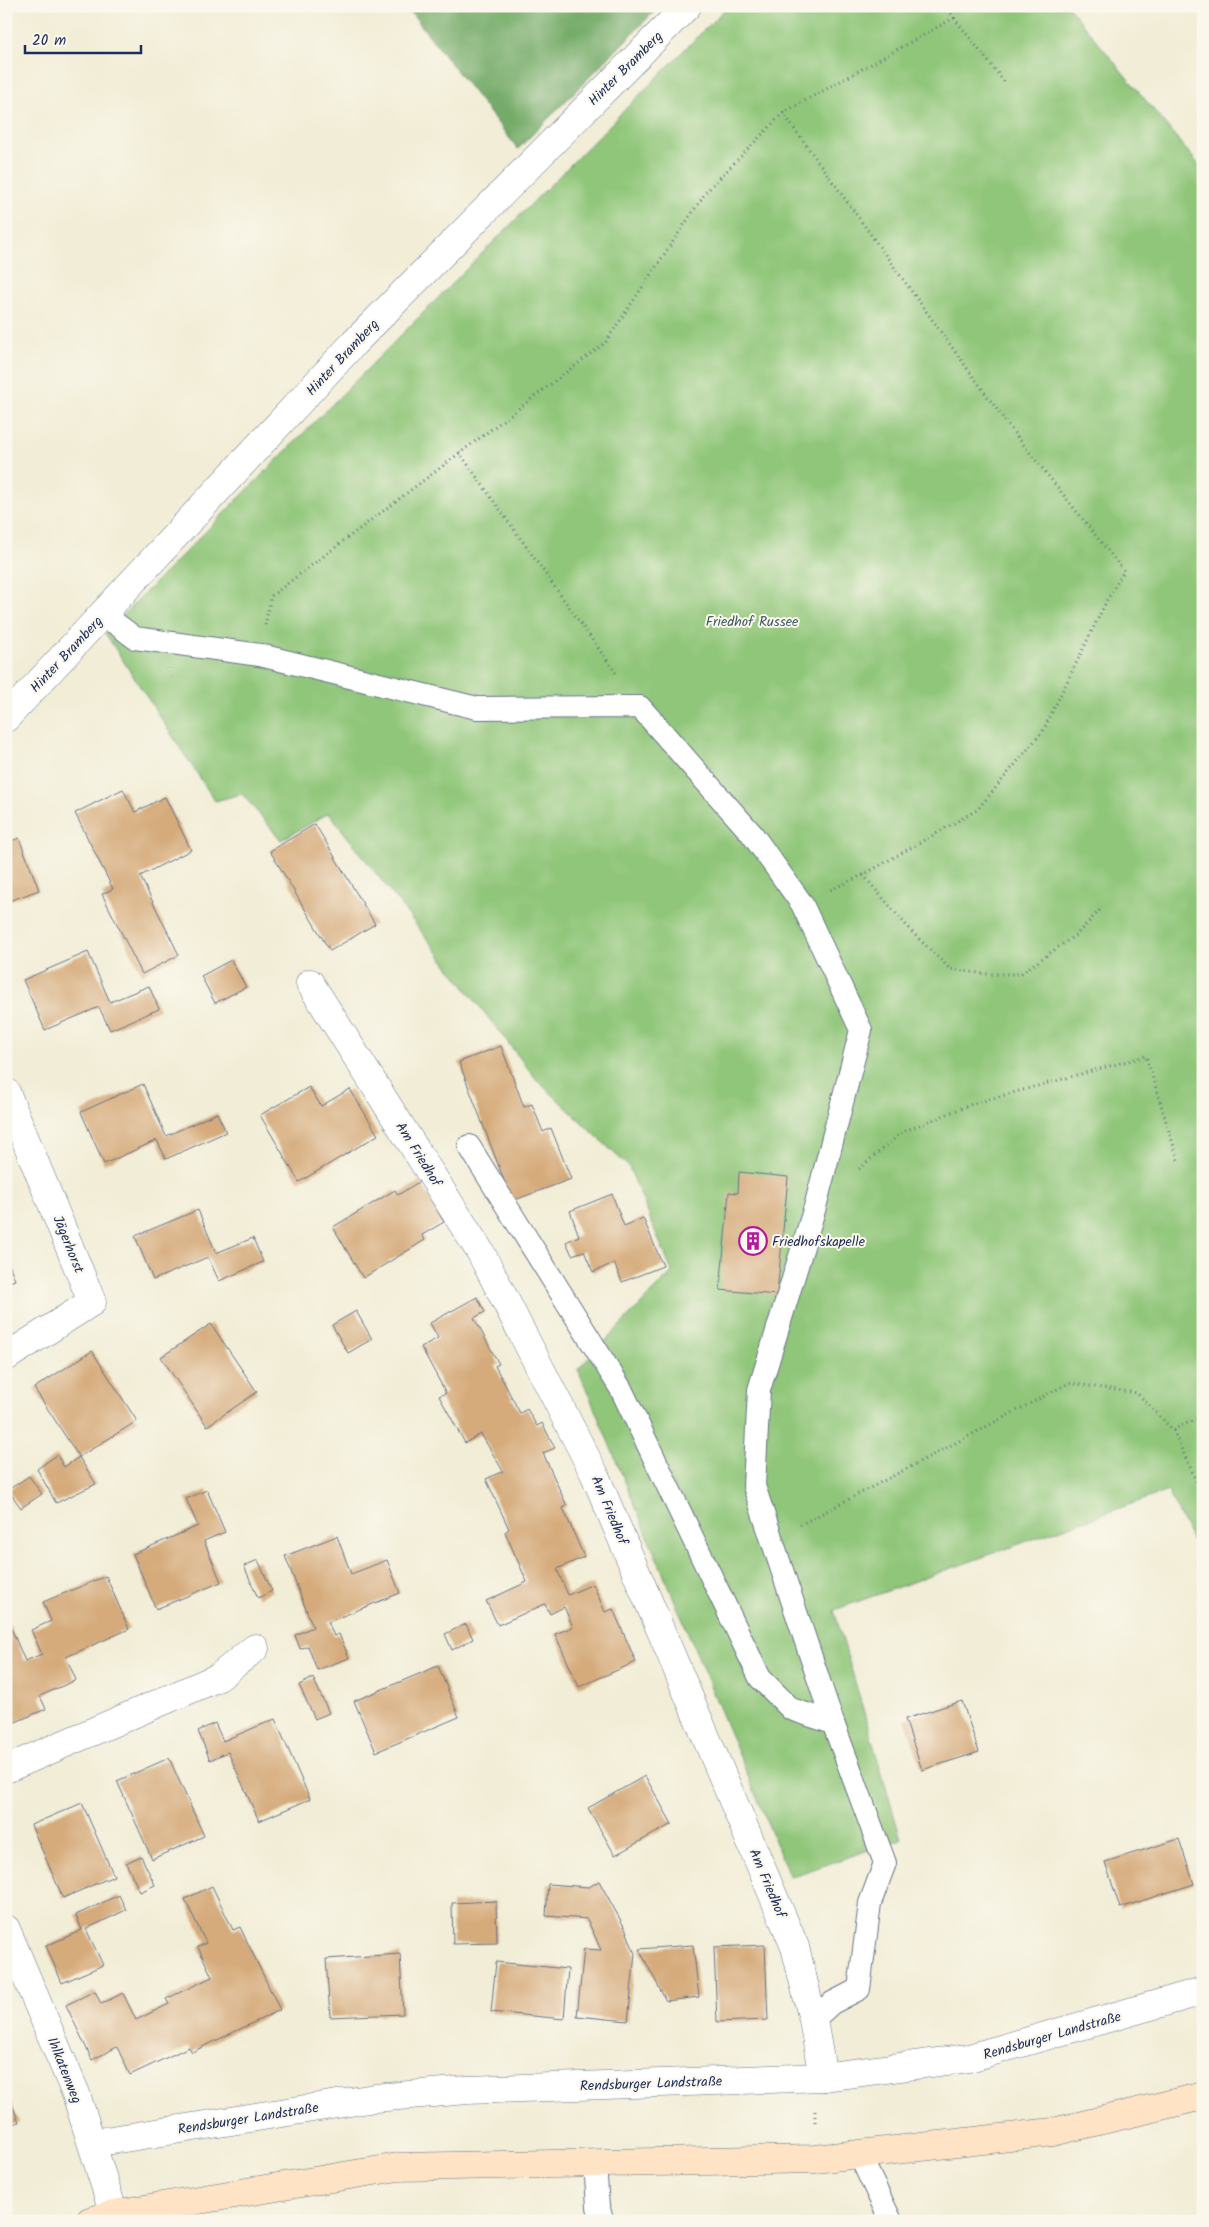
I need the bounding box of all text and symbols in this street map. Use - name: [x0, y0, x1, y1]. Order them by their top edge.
- scale bar: [25, 22, 141, 54]
- street label: Hinter Bramberg: [583, 26, 668, 111]
- text: 20 m: [32, 29, 66, 53]
- street label: Hinter Bramberg: [301, 314, 384, 401]
- street label: Hinter Bramberg: [25, 611, 108, 698]
- park label: Friedhof Russee: [706, 611, 799, 633]
- street label: Am Friedhof: [389, 1118, 448, 1193]
- street label: Jägerhorst: [47, 1212, 90, 1277]
- building icon: Friedhofskapelle: [738, 1226, 768, 1256]
- place label: Friedhofskapelle: [772, 1231, 866, 1253]
- street label: Am Friedhof: [585, 1473, 634, 1550]
- street label: Am Friedhof: [743, 1846, 792, 1923]
- street label: Rendsburger Landstraße: [981, 2006, 1124, 2066]
- street label: Ihlkatenweg: [41, 2034, 87, 2107]
- street label: Rendsburger Landstraße: [579, 2070, 723, 2097]
- street label: Rendsburger Landstraße: [176, 2097, 321, 2141]

